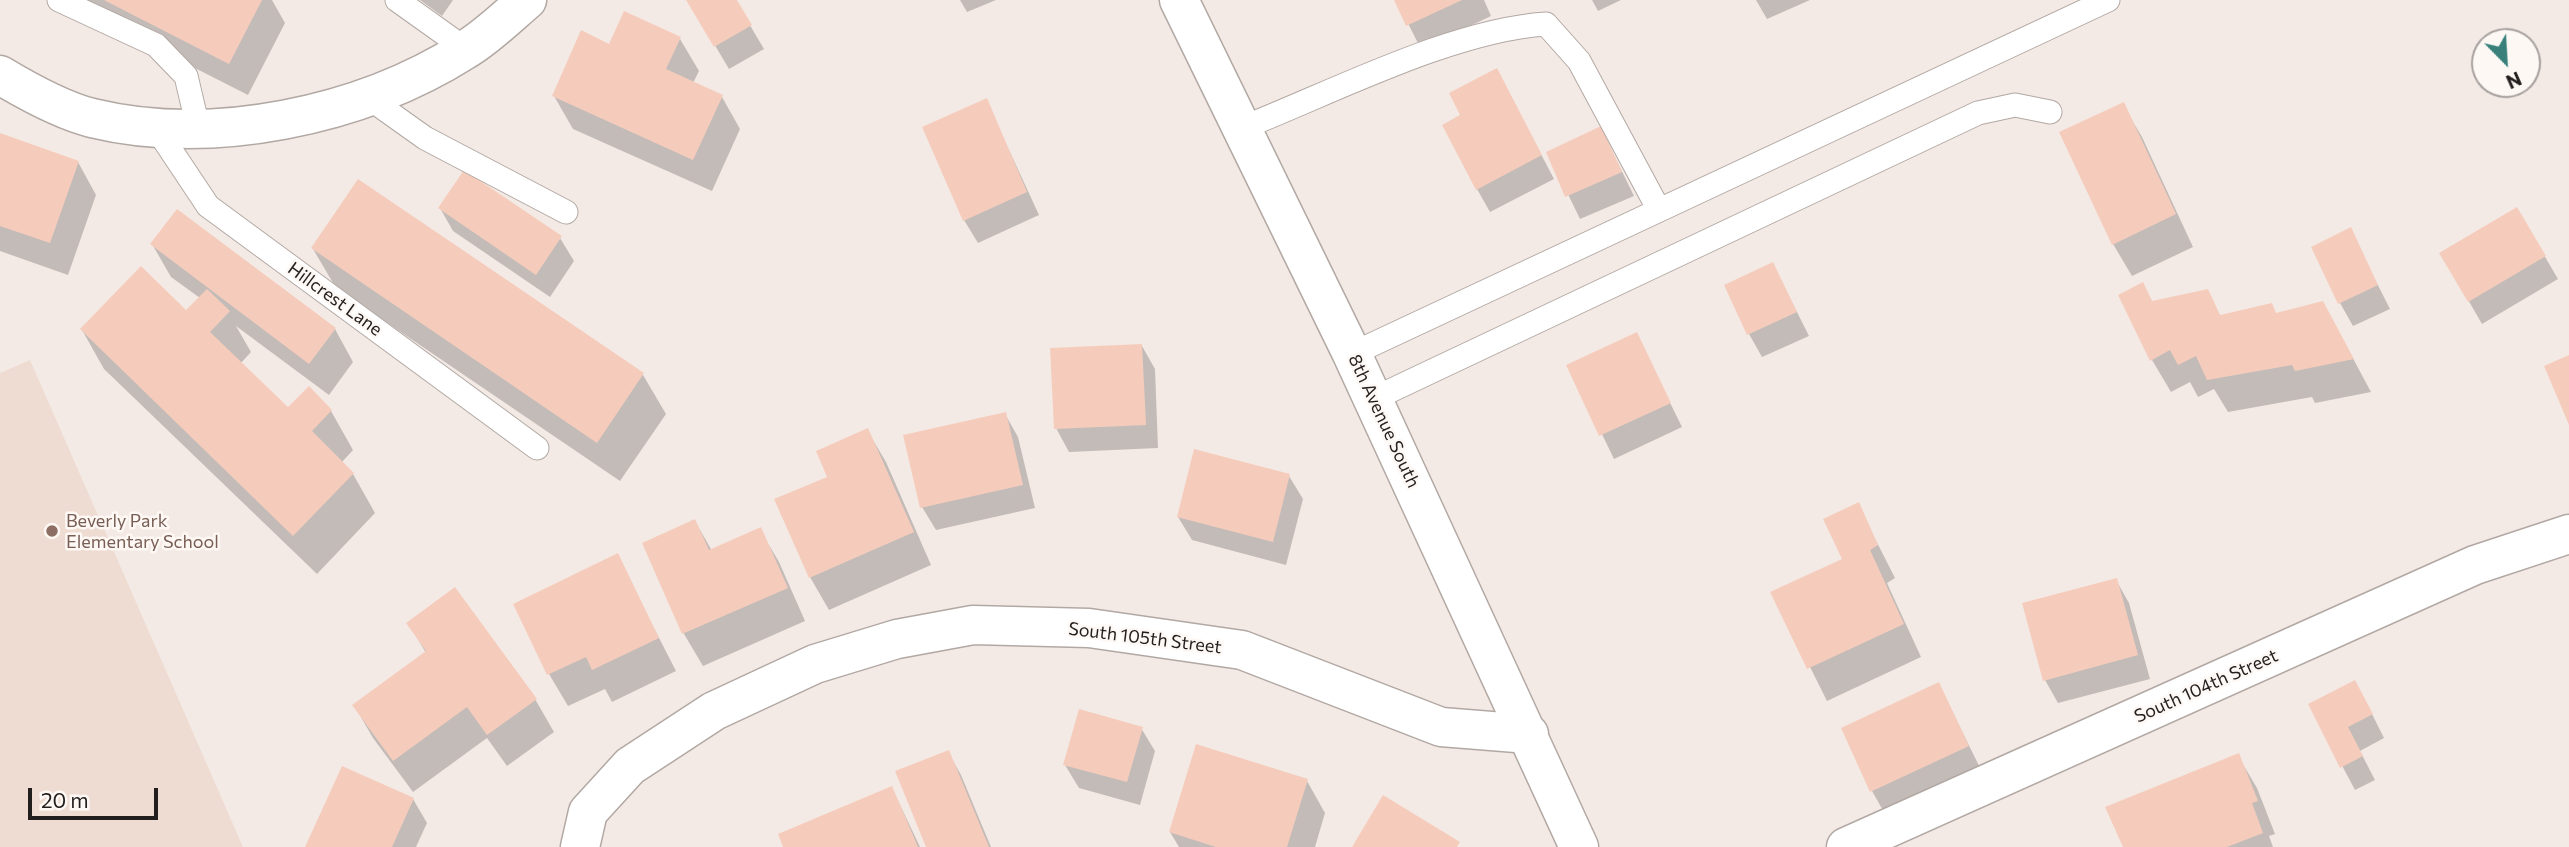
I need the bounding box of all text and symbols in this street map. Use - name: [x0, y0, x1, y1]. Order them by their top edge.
- north arrow: [2471, 28, 2541, 98]
- text: N: [2503, 67, 2525, 94]
- street label: Hillcrest Lane: [284, 258, 386, 340]
- street label: 8th Avenue South: [1344, 351, 1424, 491]
- place label: Beverly Park Elementary School: [66, 510, 219, 552]
- marker: Beverly Park Elementary School: [44, 523, 60, 539]
- street label: South 105th Street: [1067, 618, 1223, 658]
- street label: South 104th Street: [2131, 645, 2281, 727]
- scale bar: [32, 774, 161, 818]
- text: 20 m: [41, 787, 89, 812]

